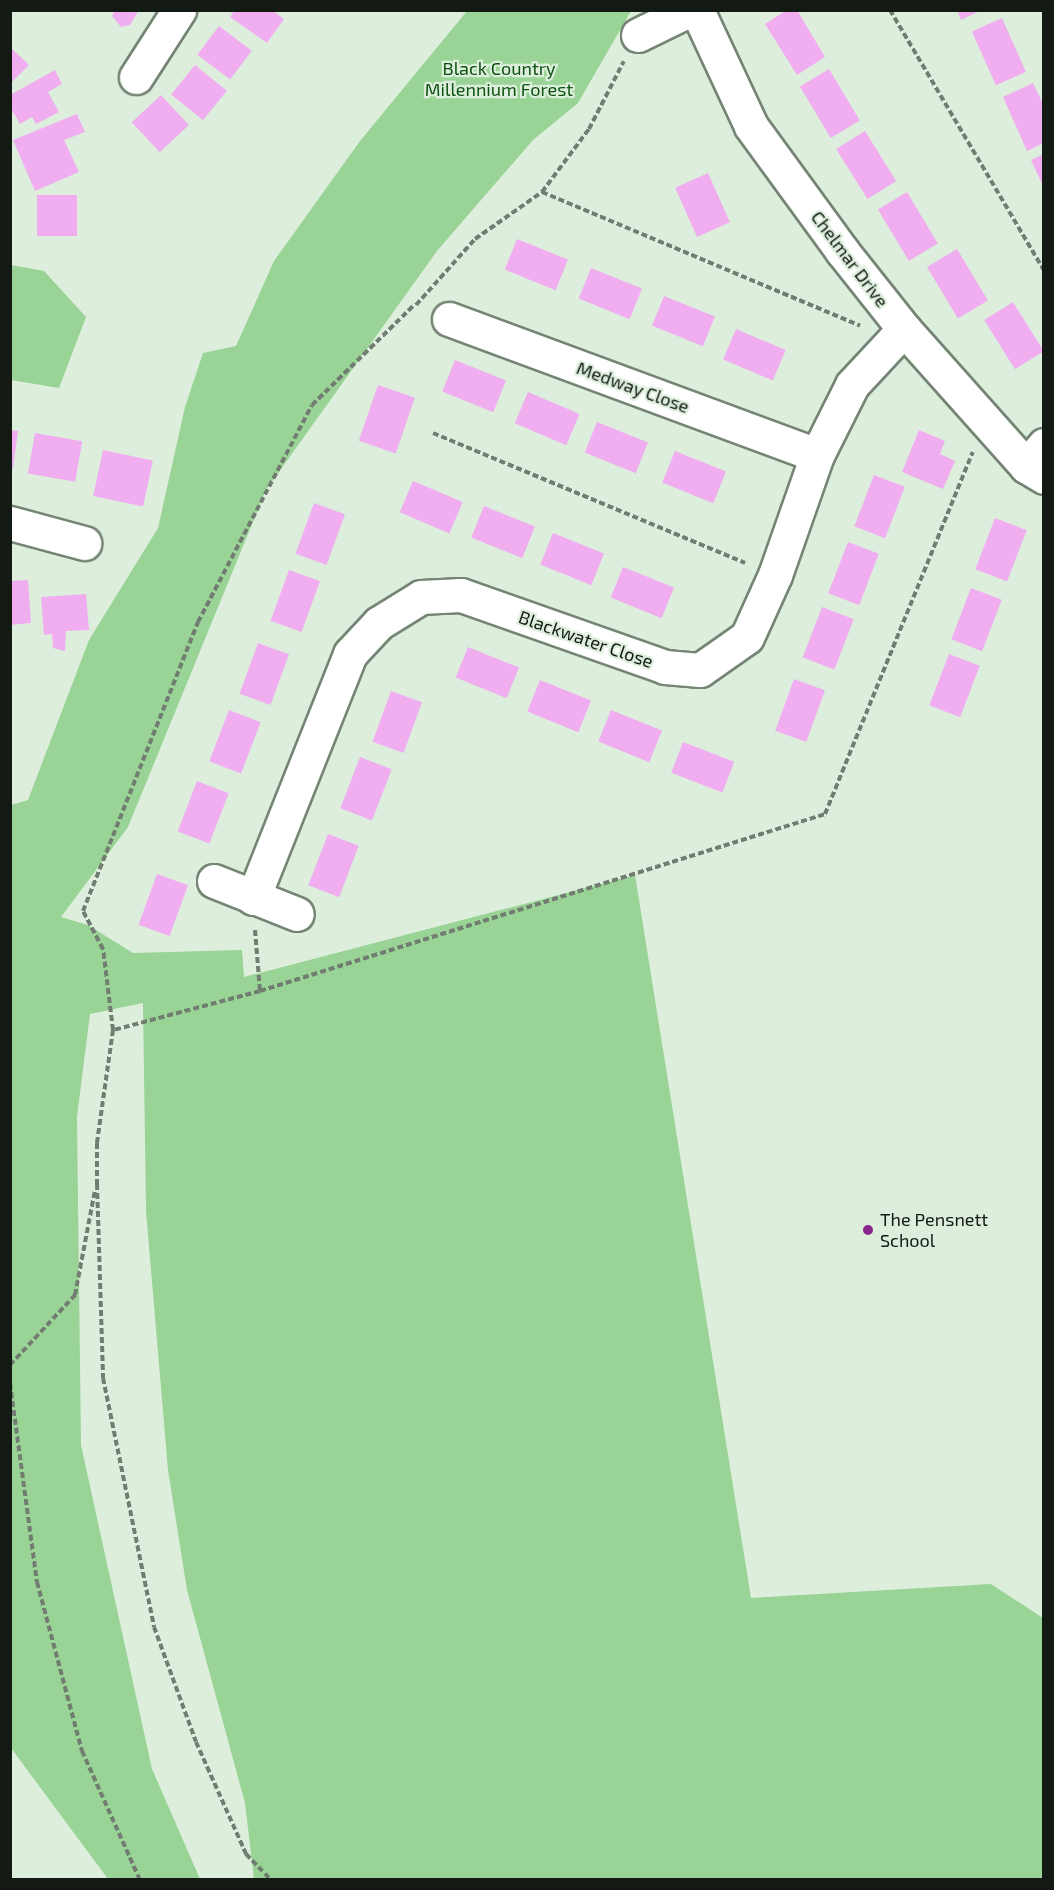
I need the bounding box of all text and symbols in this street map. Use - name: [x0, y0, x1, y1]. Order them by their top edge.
- park label: Black Country Millennium Forest: [425, 58, 573, 100]
- street label: Chelmar Drive: [807, 206, 893, 312]
- street label: Medway Close: [574, 357, 692, 417]
- street label: Blackwater Close: [516, 606, 656, 672]
- place label: The Pensnett School: [880, 1209, 988, 1252]
- marker: The Pensnett School: [861, 1223, 875, 1237]

